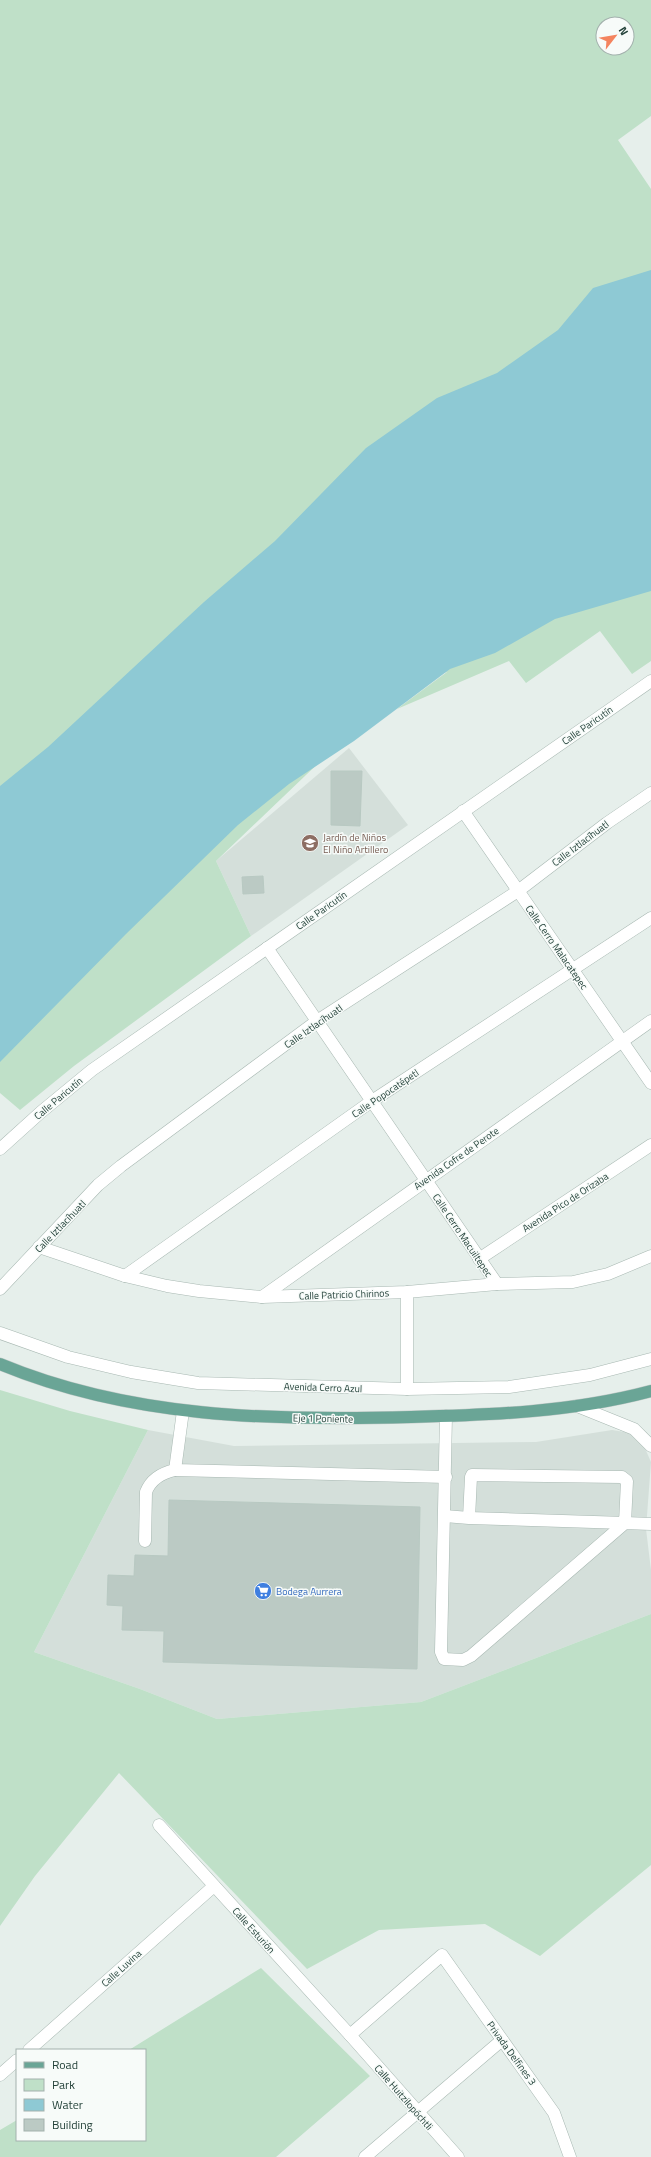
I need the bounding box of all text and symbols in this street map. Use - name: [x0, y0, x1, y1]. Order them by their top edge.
- north arrow: [595, 16, 635, 56]
- text: N: [615, 23, 632, 38]
- street label: Calle Paricutín: [559, 702, 616, 749]
- street label: Calle Iztlacíhuatl: [549, 817, 612, 870]
- place label: Jardín de Niños El Niño Artillero: [323, 830, 388, 857]
- school or university icon: Jardín de Niños El Niño Artillero: [300, 833, 320, 853]
- street label: Calle Paricutín: [293, 887, 350, 934]
- street label: Calle Cerro Malacatepec: [522, 902, 592, 993]
- street label: Calle Iztlacíhuatl: [281, 1001, 346, 1052]
- street label: Calle Popocatépetl: [349, 1065, 422, 1121]
- street label: Calle Paricutín: [31, 1073, 86, 1123]
- street label: Avenida Cofre de Perote: [411, 1123, 502, 1193]
- street label: Avenida Pico de Orizaba: [519, 1169, 611, 1236]
- street label: Calle Cerro Macuiltepec: [429, 1191, 496, 1280]
- street label: Calle Iztlacíhuatl: [31, 1197, 89, 1256]
- street label: Calle Patricio Chirinos: [299, 1285, 390, 1304]
- street label: Avenida Cerro Azul: [284, 1379, 362, 1396]
- street label: Eje 1 Poniente: [293, 1410, 353, 1427]
- supermarket icon: Bodega Aurrera: [253, 1581, 273, 1601]
- place label: Bodega Aurrera: [276, 1584, 342, 1599]
- street label: Calle Esturión: [229, 1904, 278, 1957]
- street label: Calle Luvina: [98, 1946, 145, 1991]
- street label: Privada Delfines 3: [483, 2018, 540, 2088]
- legend: [16, 2049, 146, 2141]
- text: Road: [52, 2055, 78, 2074]
- street label: Calle Huitzilopóchtli: [371, 2061, 436, 2133]
- text: Park: [52, 2075, 75, 2094]
- text: Water: [52, 2095, 83, 2114]
- text: Building: [52, 2115, 93, 2134]

